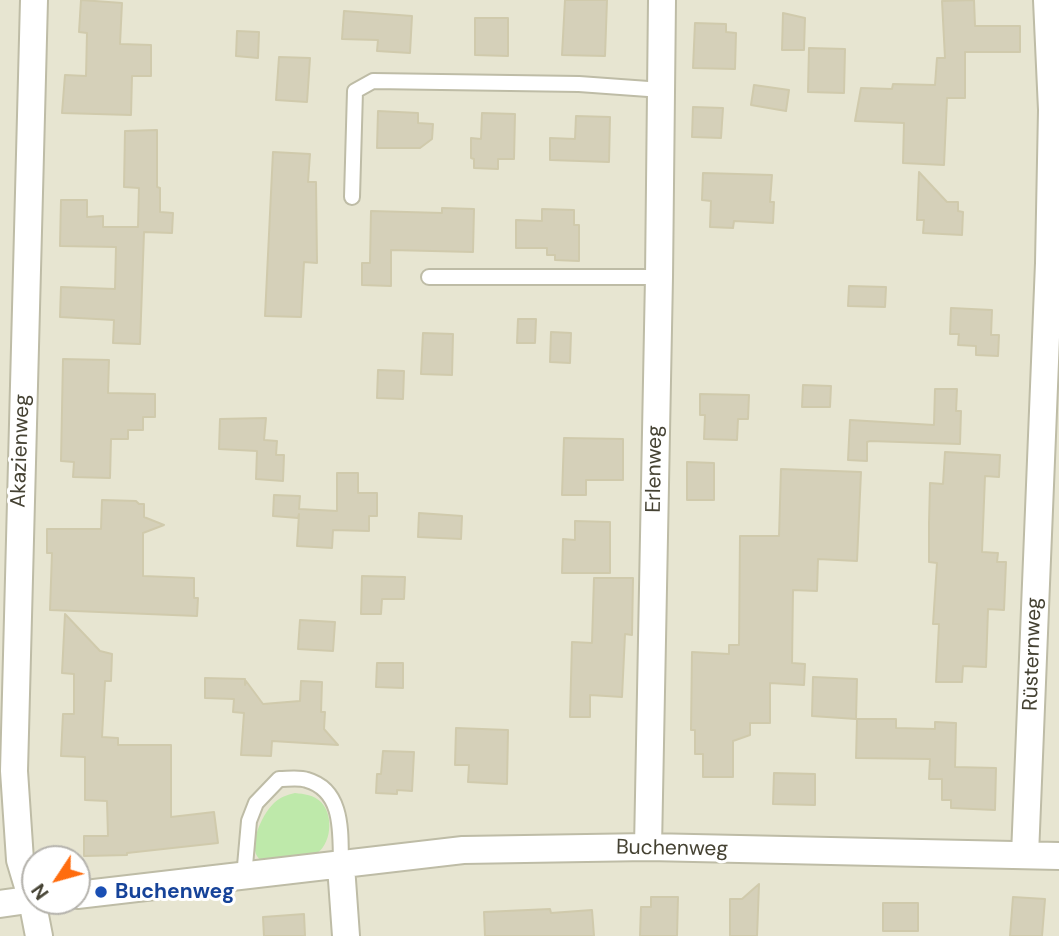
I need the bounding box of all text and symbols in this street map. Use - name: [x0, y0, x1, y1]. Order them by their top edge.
- street label: Akazienweg: [6, 394, 36, 508]
- street label: Erlenweg: [642, 425, 668, 513]
- street label: Rüsternweg: [1018, 597, 1048, 711]
- street label: Buchenweg: [616, 835, 728, 863]
- north arrow: [21, 845, 91, 915]
- text: N: [26, 879, 54, 904]
- place label: Buchenweg: [115, 879, 234, 905]
- marker: Buchenweg: [93, 884, 109, 900]

